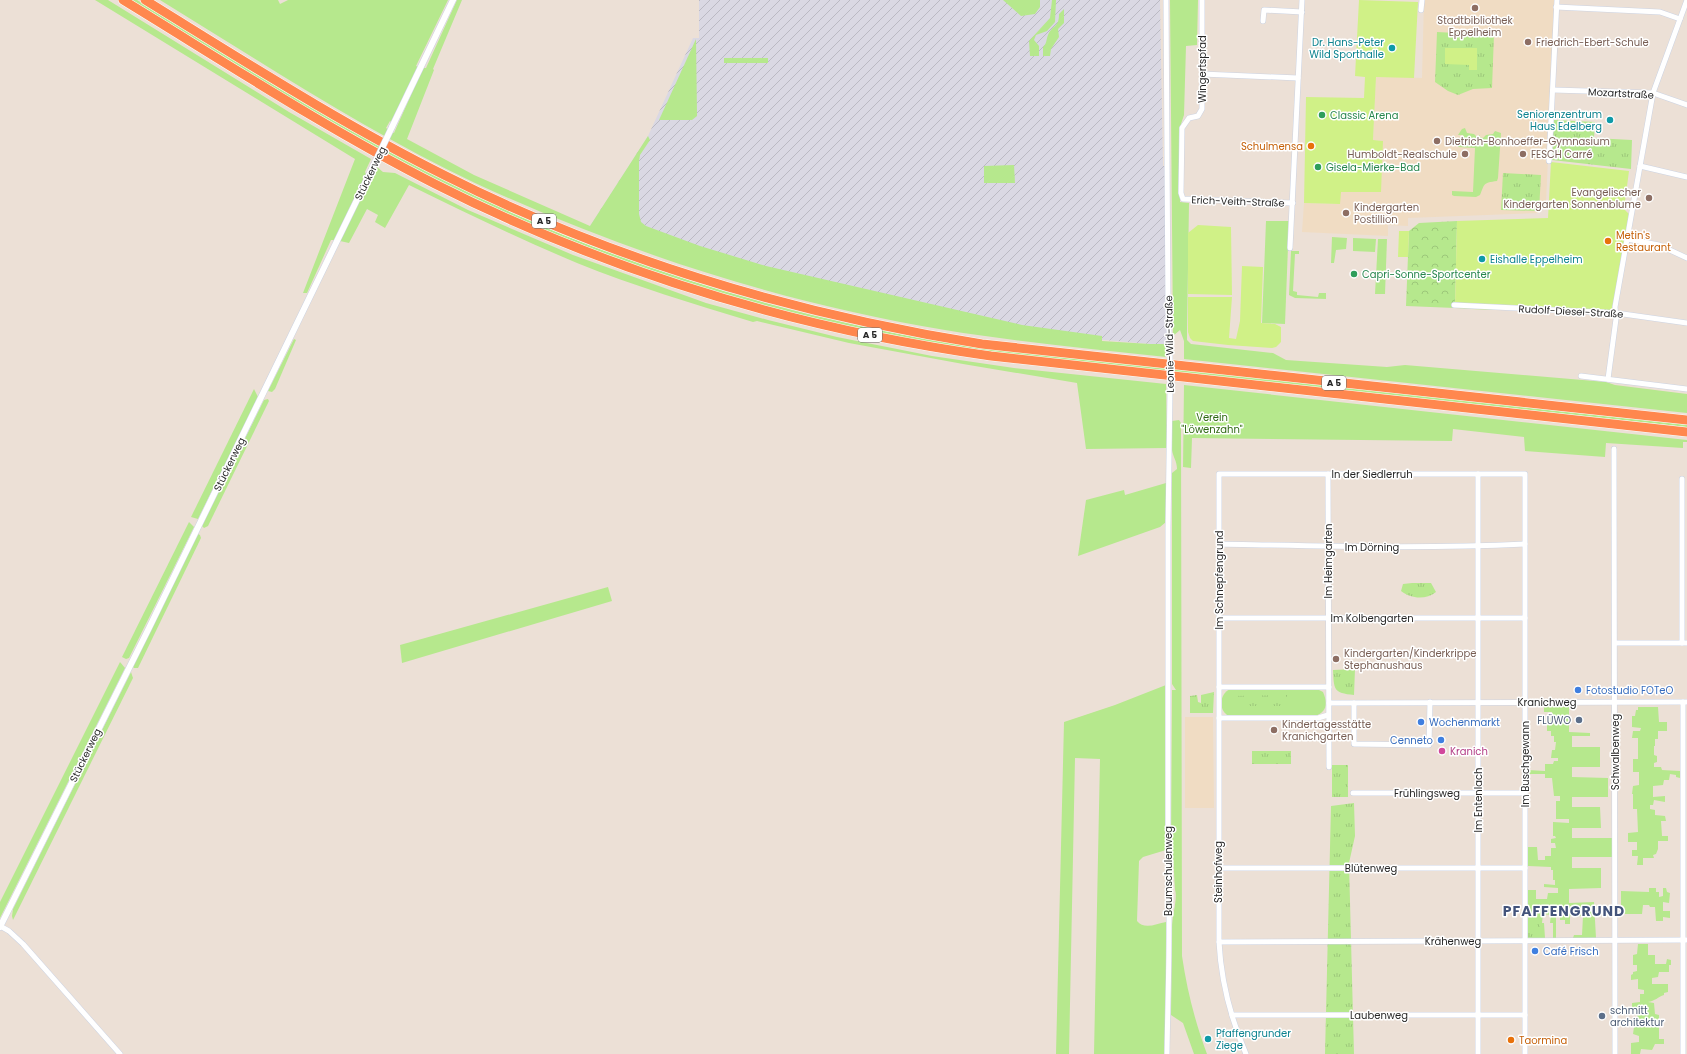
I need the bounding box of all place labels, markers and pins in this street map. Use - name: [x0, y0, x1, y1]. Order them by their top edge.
- marker: Stadtbibliothek Eppelheim: [1470, 3, 1480, 13]
- place label: Stadtbibliothek Eppelheim: [1437, 13, 1514, 40]
- place label: Dr. Hans-Peter Wild Sporthalle: [1309, 35, 1384, 62]
- place label: Friedrich-Ebert-Schule: [1536, 35, 1649, 50]
- marker: Friedrich-Ebert-Schule: [1523, 37, 1533, 47]
- marker: Dr. Hans-Peter Wild Sporthalle: [1387, 43, 1397, 53]
- place label: Seniorenzentrum Haus Edelberg: [1517, 107, 1602, 134]
- place label: Classic Arena: [1330, 108, 1398, 123]
- marker: Classic Arena: [1317, 110, 1327, 120]
- marker: Seniorenzentrum Haus Edelberg: [1605, 115, 1615, 125]
- place label: Dietrich-Bonhoeffer-Gymnasium: [1445, 134, 1610, 149]
- marker: Dietrich-Bonhoeffer-Gymnasium: [1432, 136, 1442, 146]
- place label: Schulmensa: [1241, 139, 1303, 154]
- marker: Schulmensa: [1306, 141, 1316, 151]
- place label: Humboldt-Realschule: [1348, 147, 1457, 162]
- place label: FESCH Carré: [1531, 147, 1593, 162]
- marker: Humboldt-Realschule: [1460, 149, 1470, 159]
- marker: FESCH Carré: [1518, 149, 1528, 159]
- place label: Gisela-Mierke-Bad: [1326, 160, 1420, 175]
- marker: Gisela-Mierke-Bad: [1313, 162, 1323, 172]
- place label: Evangelischer Kindergarten Sonnenblume: [1504, 185, 1641, 212]
- marker: Evangelischer Kindergarten Sonnenblume: [1644, 193, 1654, 203]
- place label: Kindergarten Postillion: [1354, 200, 1419, 227]
- marker: Kindergarten Postillion: [1341, 208, 1351, 218]
- place label: Metin's Restaurant: [1616, 228, 1671, 255]
- marker: Metin's Restaurant: [1603, 236, 1613, 246]
- place label: Eishalle Eppelheim: [1490, 252, 1582, 267]
- marker: Eishalle Eppelheim: [1477, 254, 1487, 264]
- place label: Capri-Sonne-Sportcenter: [1362, 267, 1491, 282]
- marker: Capri-Sonne-Sportcenter: [1349, 269, 1359, 279]
- place label: Kindergarten/Kinderkrippe Stephanushaus: [1344, 646, 1476, 673]
- marker: Kindergarten/Kinderkrippe Stephanushaus: [1331, 654, 1341, 664]
- place label: Fotostudio FOTeO: [1586, 683, 1674, 698]
- marker: Fotostudio FOTeO: [1573, 685, 1583, 695]
- place label: FLÜWO: [1537, 713, 1571, 728]
- place label: Wochenmarkt: [1429, 715, 1500, 730]
- marker: FLÜWO: [1574, 715, 1584, 725]
- place label: Kindertagesstätte Kranichgarten: [1282, 717, 1371, 744]
- marker: Wochenmarkt: [1416, 717, 1426, 727]
- marker: Kindertagesstätte Kranichgarten: [1269, 725, 1279, 735]
- place label: Cenneto: [1390, 733, 1433, 748]
- marker: Cenneto: [1436, 735, 1446, 745]
- place label: Kranich: [1450, 744, 1488, 759]
- marker: Kranich: [1437, 746, 1447, 756]
- place label: Café Frisch: [1543, 944, 1599, 959]
- marker: Café Frisch: [1530, 946, 1540, 956]
- place label: schmitt architektur: [1610, 1003, 1664, 1030]
- marker: schmitt architektur: [1597, 1011, 1607, 1021]
- place label: Pfaffengrunder Ziege: [1216, 1026, 1291, 1053]
- place label: Taormina: [1519, 1033, 1567, 1048]
- marker: Pfaffengrunder Ziege: [1203, 1034, 1213, 1044]
- marker: Taormina: [1506, 1035, 1516, 1045]

